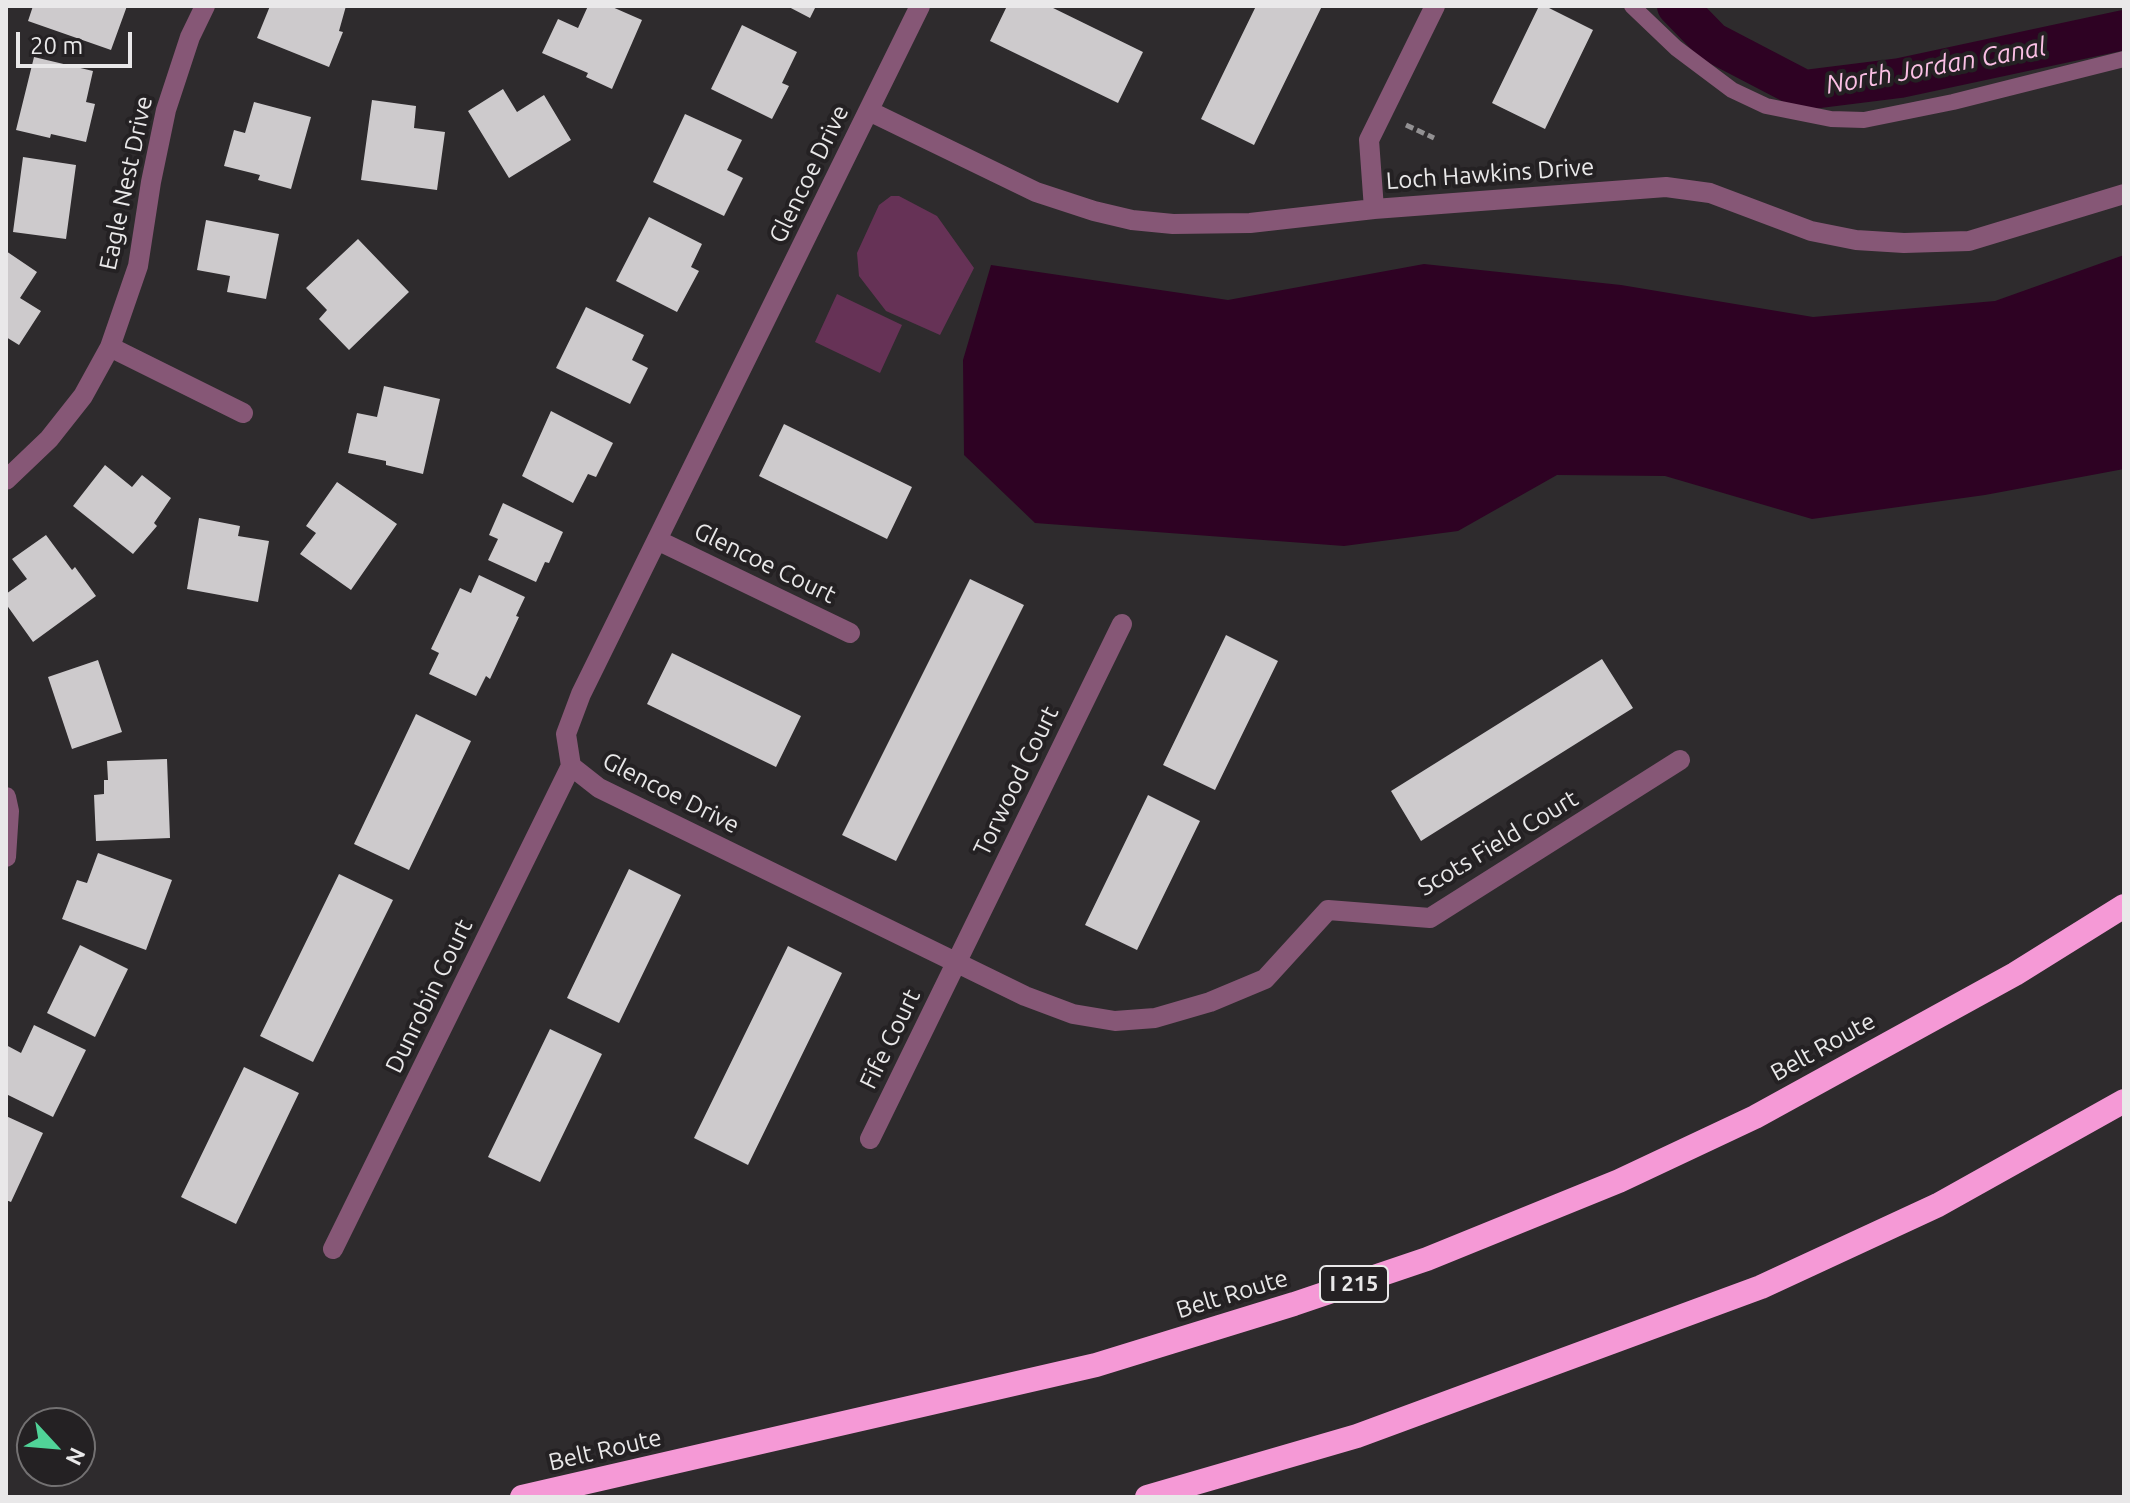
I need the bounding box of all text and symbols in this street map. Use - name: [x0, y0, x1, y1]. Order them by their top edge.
- scale bar: [20, 16, 136, 66]
- water label: North Jordan Canal: [1823, 31, 2049, 101]
- text: 20 m: [30, 32, 83, 59]
- street label: Eagle Nest Drive: [94, 93, 158, 273]
- street label: Glencoe Drive: [763, 100, 855, 248]
- street label: Loch Hawkins Drive: [1385, 152, 1595, 196]
- street label: Glencoe Court: [689, 516, 841, 610]
- street label: Torwood Court: [967, 701, 1065, 861]
- street label: Glencoe Drive: [598, 746, 744, 840]
- street label: Scots Field Court: [1413, 784, 1583, 902]
- street label: Dunrobin Court: [379, 914, 479, 1078]
- street label: Fife Court: [854, 984, 926, 1094]
- street label: Belt Route: [1766, 1007, 1880, 1087]
- street label: Belt Route: [1173, 1263, 1291, 1325]
- road number: I 215: [1320, 1266, 1388, 1302]
- north arrow: [16, 1407, 96, 1487]
- street label: Belt Route: [546, 1423, 664, 1477]
- text: N: [61, 1444, 91, 1470]

